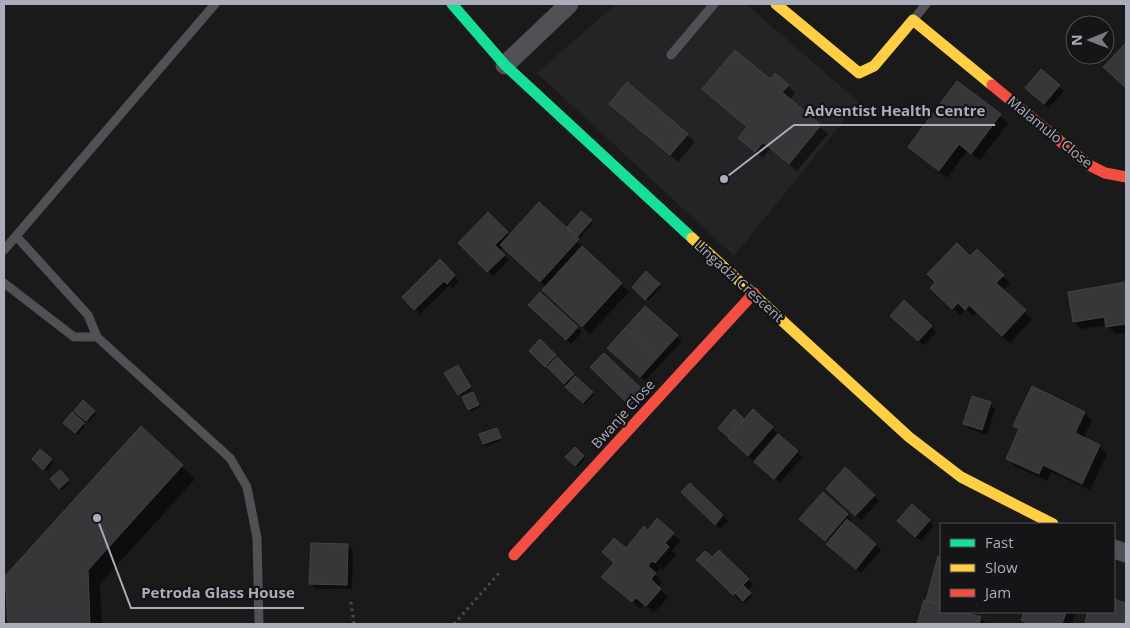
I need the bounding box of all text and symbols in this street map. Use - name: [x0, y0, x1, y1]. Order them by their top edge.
- north arrow: [1065, 15, 1115, 65]
- text: N: [1067, 34, 1086, 46]
- street label: Malamulo Close: [1004, 91, 1097, 172]
- callout: Adventist Health Centre: [794, 95, 995, 125]
- text: Adventist Health Centre: [805, 100, 986, 120]
- street label: Lingadzi Crescent: [690, 235, 788, 326]
- street label: Bwanje Close: [587, 375, 659, 452]
- legend: [940, 523, 1115, 613]
- text: Fast: [985, 532, 1014, 552]
- text: Slow: [985, 557, 1018, 577]
- callout: Petroda Glass House: [131, 578, 304, 608]
- text: Petroda Glass House: [141, 582, 295, 602]
- text: Jam: [983, 582, 1011, 602]

